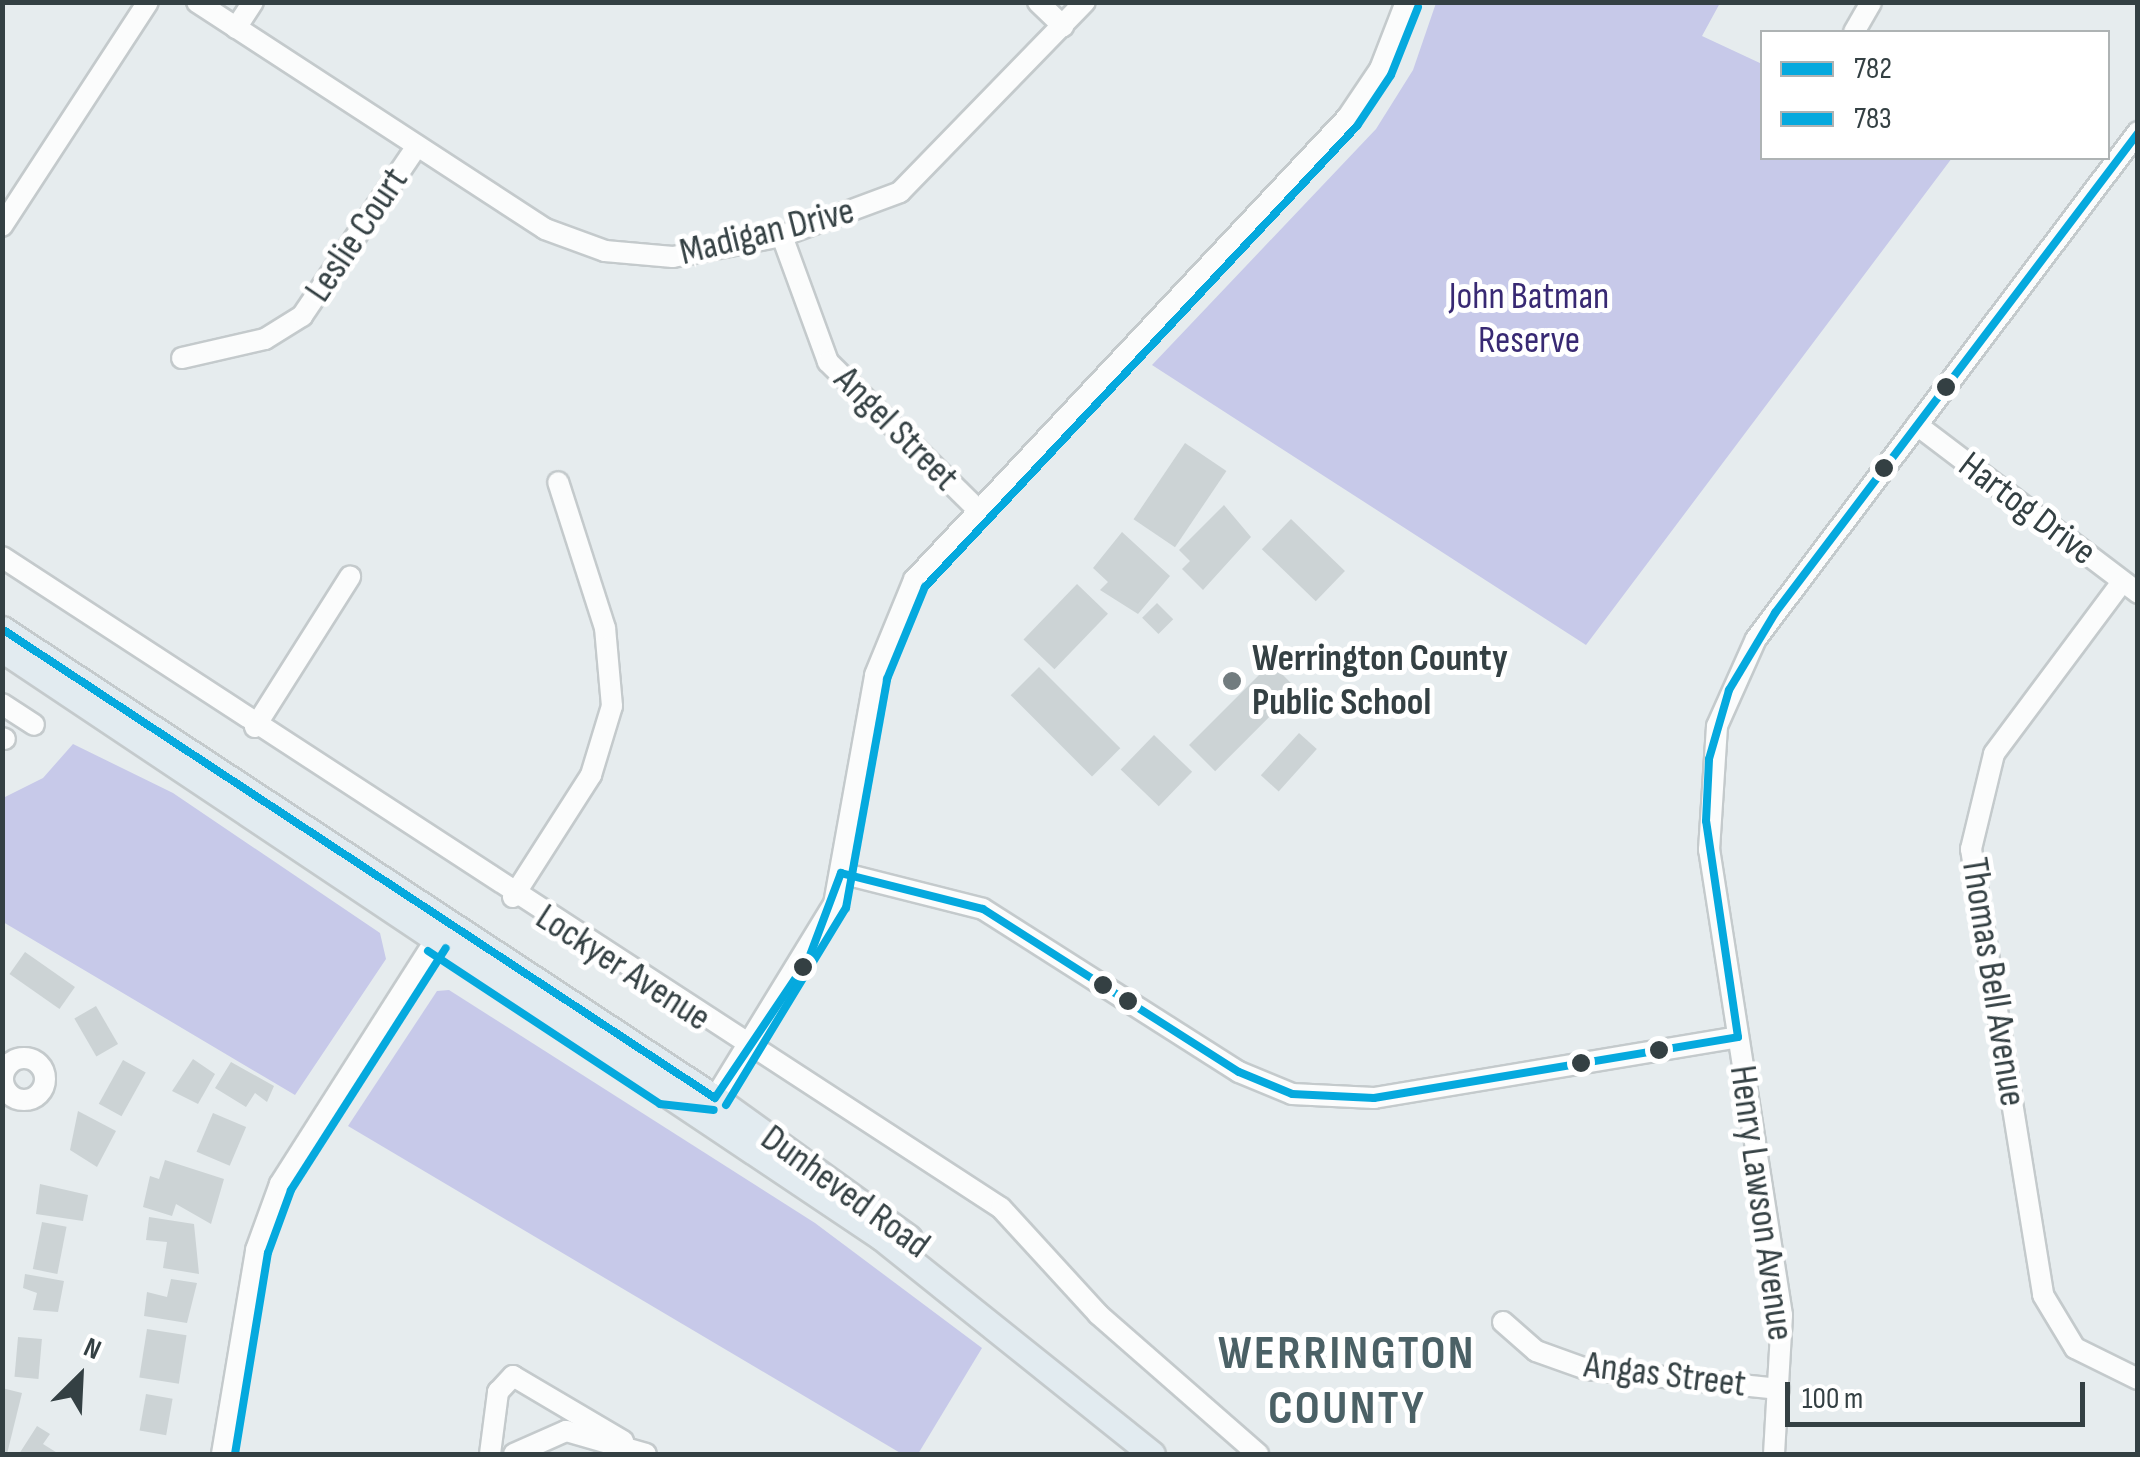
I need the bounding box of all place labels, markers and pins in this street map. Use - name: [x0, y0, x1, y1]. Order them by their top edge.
- unlabelled marker: [1936, 377, 1956, 397]
- unlabelled marker: [1874, 458, 1894, 478]
- place label: Werrington County Public School: [1252, 636, 1508, 726]
- marker: Werrington County Public School: [1221, 670, 1243, 692]
- unlabelled marker: [793, 957, 813, 977]
- unlabelled marker: [1093, 975, 1113, 995]
- unlabelled marker: [1118, 991, 1138, 1011]
- unlabelled marker: [1649, 1040, 1669, 1060]
- unlabelled marker: [1571, 1053, 1591, 1073]

